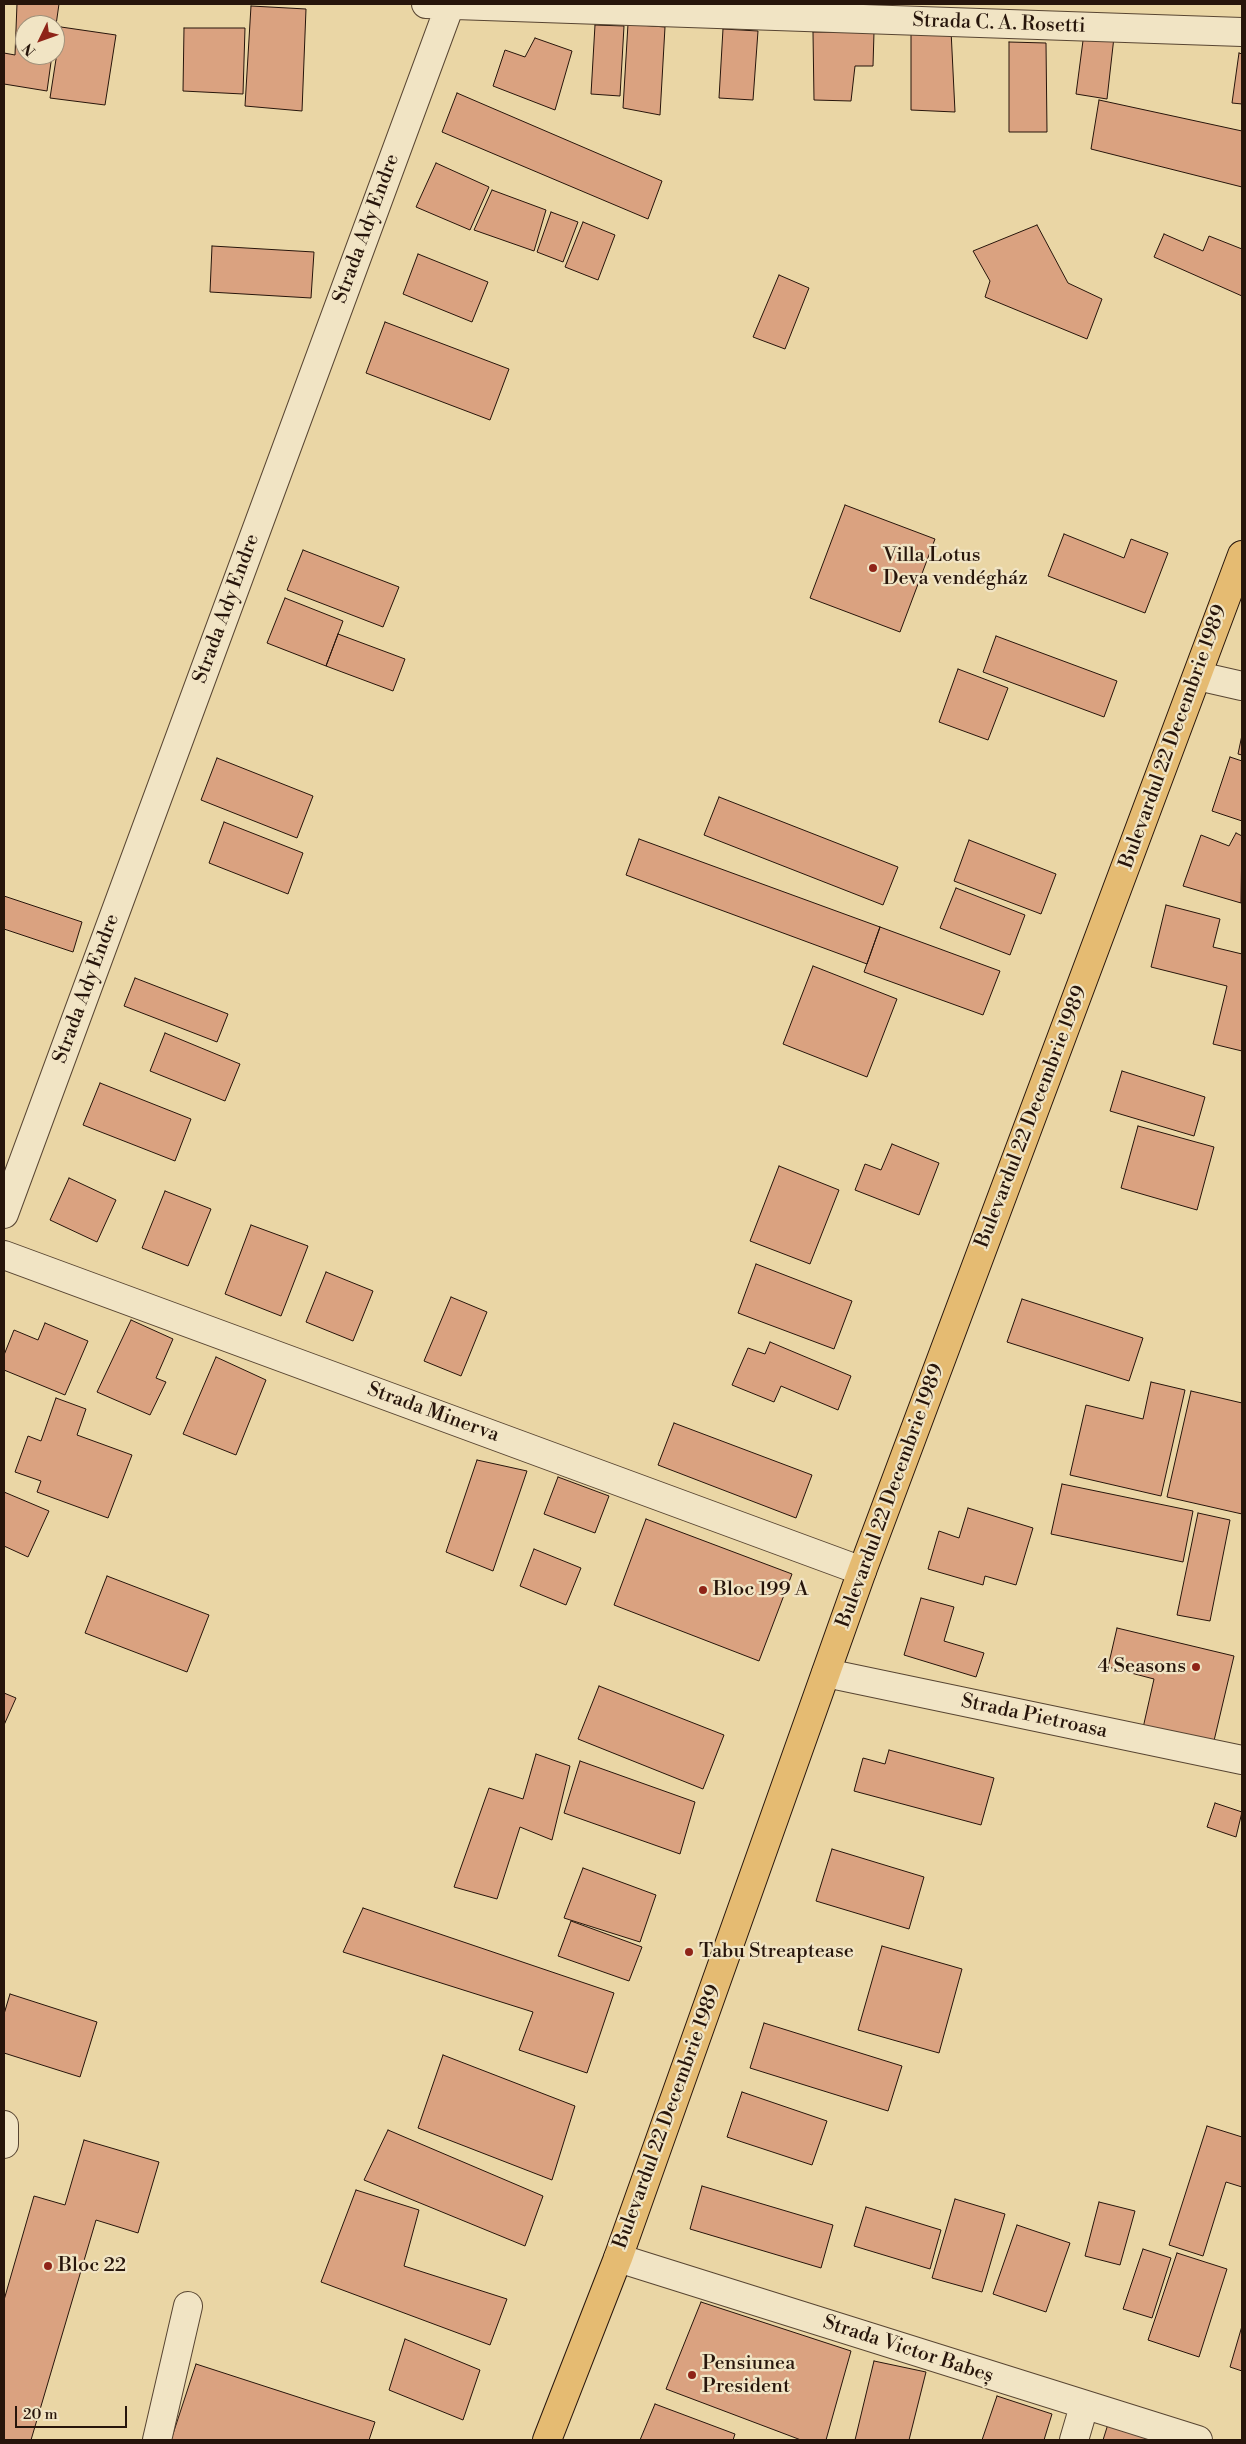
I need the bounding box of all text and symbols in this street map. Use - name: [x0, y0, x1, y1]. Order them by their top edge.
- street label: Strada C. A. Rosetti: [912, 9, 1086, 39]
- north arrow: [15, 15, 65, 65]
- text: N: [19, 39, 40, 60]
- street label: Strada Ady Endre: [329, 151, 405, 307]
- street label: Strada Ady Endre: [189, 531, 265, 687]
- place label: Villa Lotus Deva vendégház: [883, 544, 1028, 591]
- marker: Villa Lotus Deva vendégház: [867, 562, 879, 574]
- street label: Bulevardul 22 Decembrie 1989: [1115, 602, 1233, 872]
- street label: Strada Ady Endre: [49, 911, 125, 1067]
- street label: Bulevardul 22 Decembrie 1989: [971, 983, 1093, 1251]
- street label: Bulevardul 22 Decembrie 1989: [832, 1361, 950, 1631]
- street label: Strada Minerva: [364, 1378, 502, 1448]
- place label: Bloc 199 A: [713, 1578, 808, 1602]
- marker: Bloc 199 A: [697, 1584, 709, 1596]
- place label: 4 Seasons: [1098, 1655, 1186, 1679]
- marker: 4 Seasons: [1190, 1661, 1202, 1673]
- street label: Strada Pietroasa: [959, 1690, 1109, 1744]
- place label: Tabu Streaptease: [699, 1940, 854, 1964]
- marker: Tabu Streaptease: [683, 1946, 695, 1958]
- street label: Bulevardul 22 Decembrie 1989: [609, 1982, 727, 2252]
- place label: Bloc 22: [58, 2254, 126, 2278]
- marker: Bloc 22: [42, 2260, 54, 2272]
- street label: Strada Victor Babeș: [820, 2311, 996, 2389]
- place label: Pensiunea President: [702, 2352, 795, 2399]
- marker: Pensiunea President: [686, 2369, 698, 2381]
- scale bar: [18, 2396, 130, 2428]
- text: 20 m: [23, 2405, 58, 2424]

